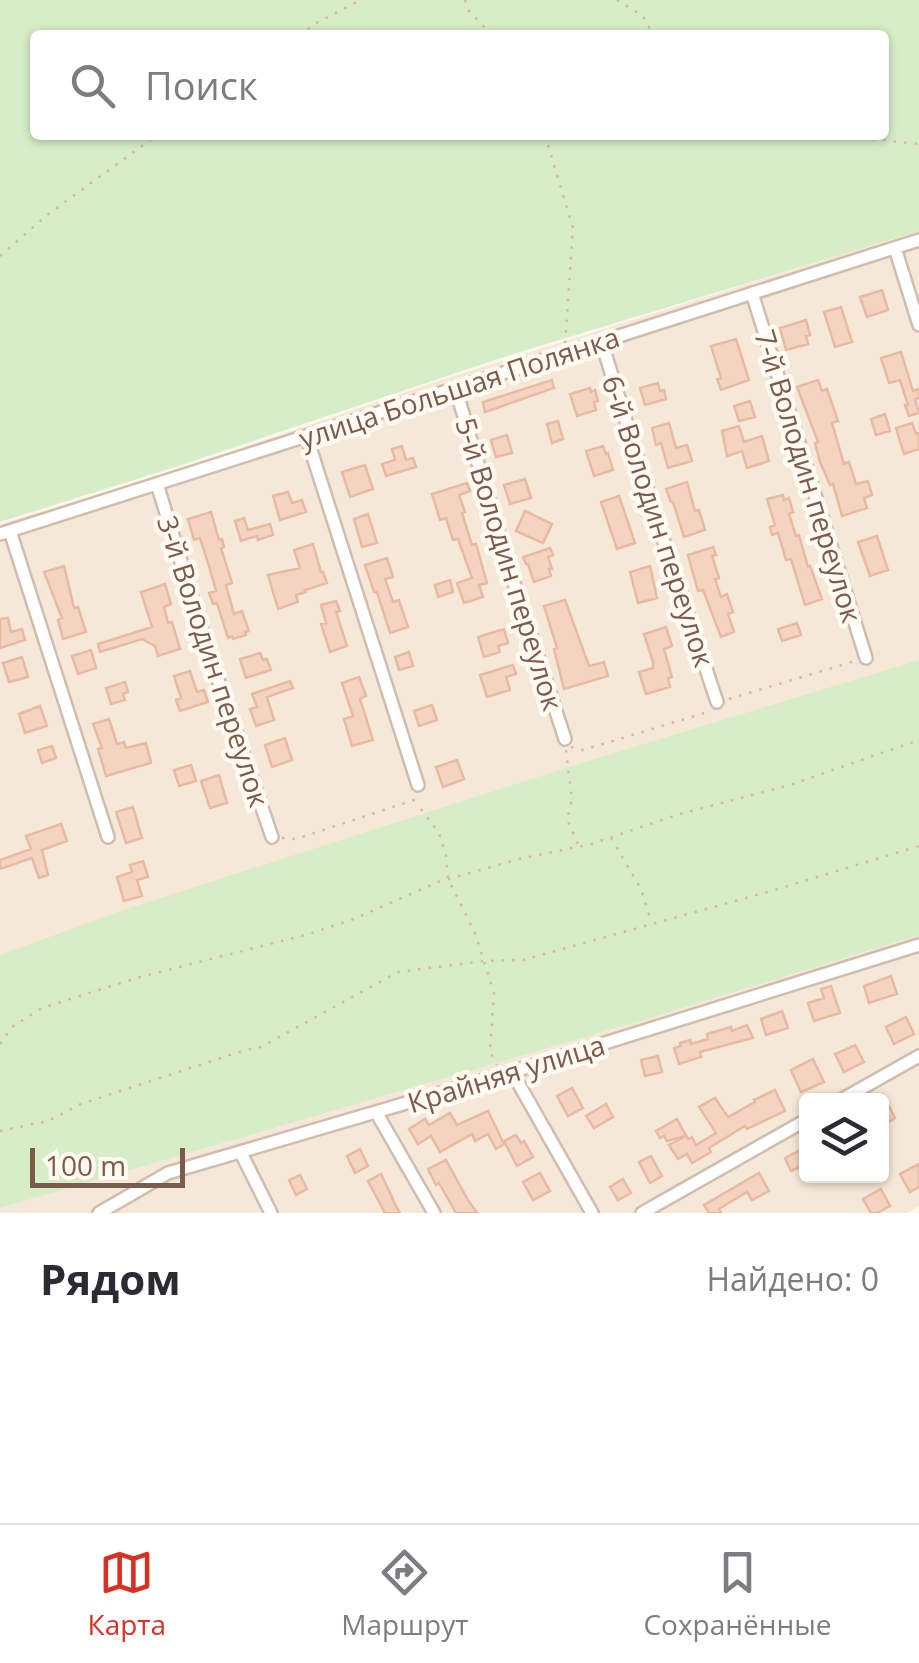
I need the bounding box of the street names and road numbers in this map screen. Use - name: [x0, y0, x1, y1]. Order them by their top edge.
- street label: улица Большая Полянка: [294, 317, 624, 457]
- street label: 7-й Володин переулок: [746, 325, 872, 627]
- street label: 6-й Володин переулок: [594, 371, 724, 672]
- street label: 5-й Володин переулок: [447, 413, 573, 715]
- street label: 3-й Володин переулок: [149, 511, 279, 812]
- street label: Крайняя улица: [403, 1025, 609, 1121]

